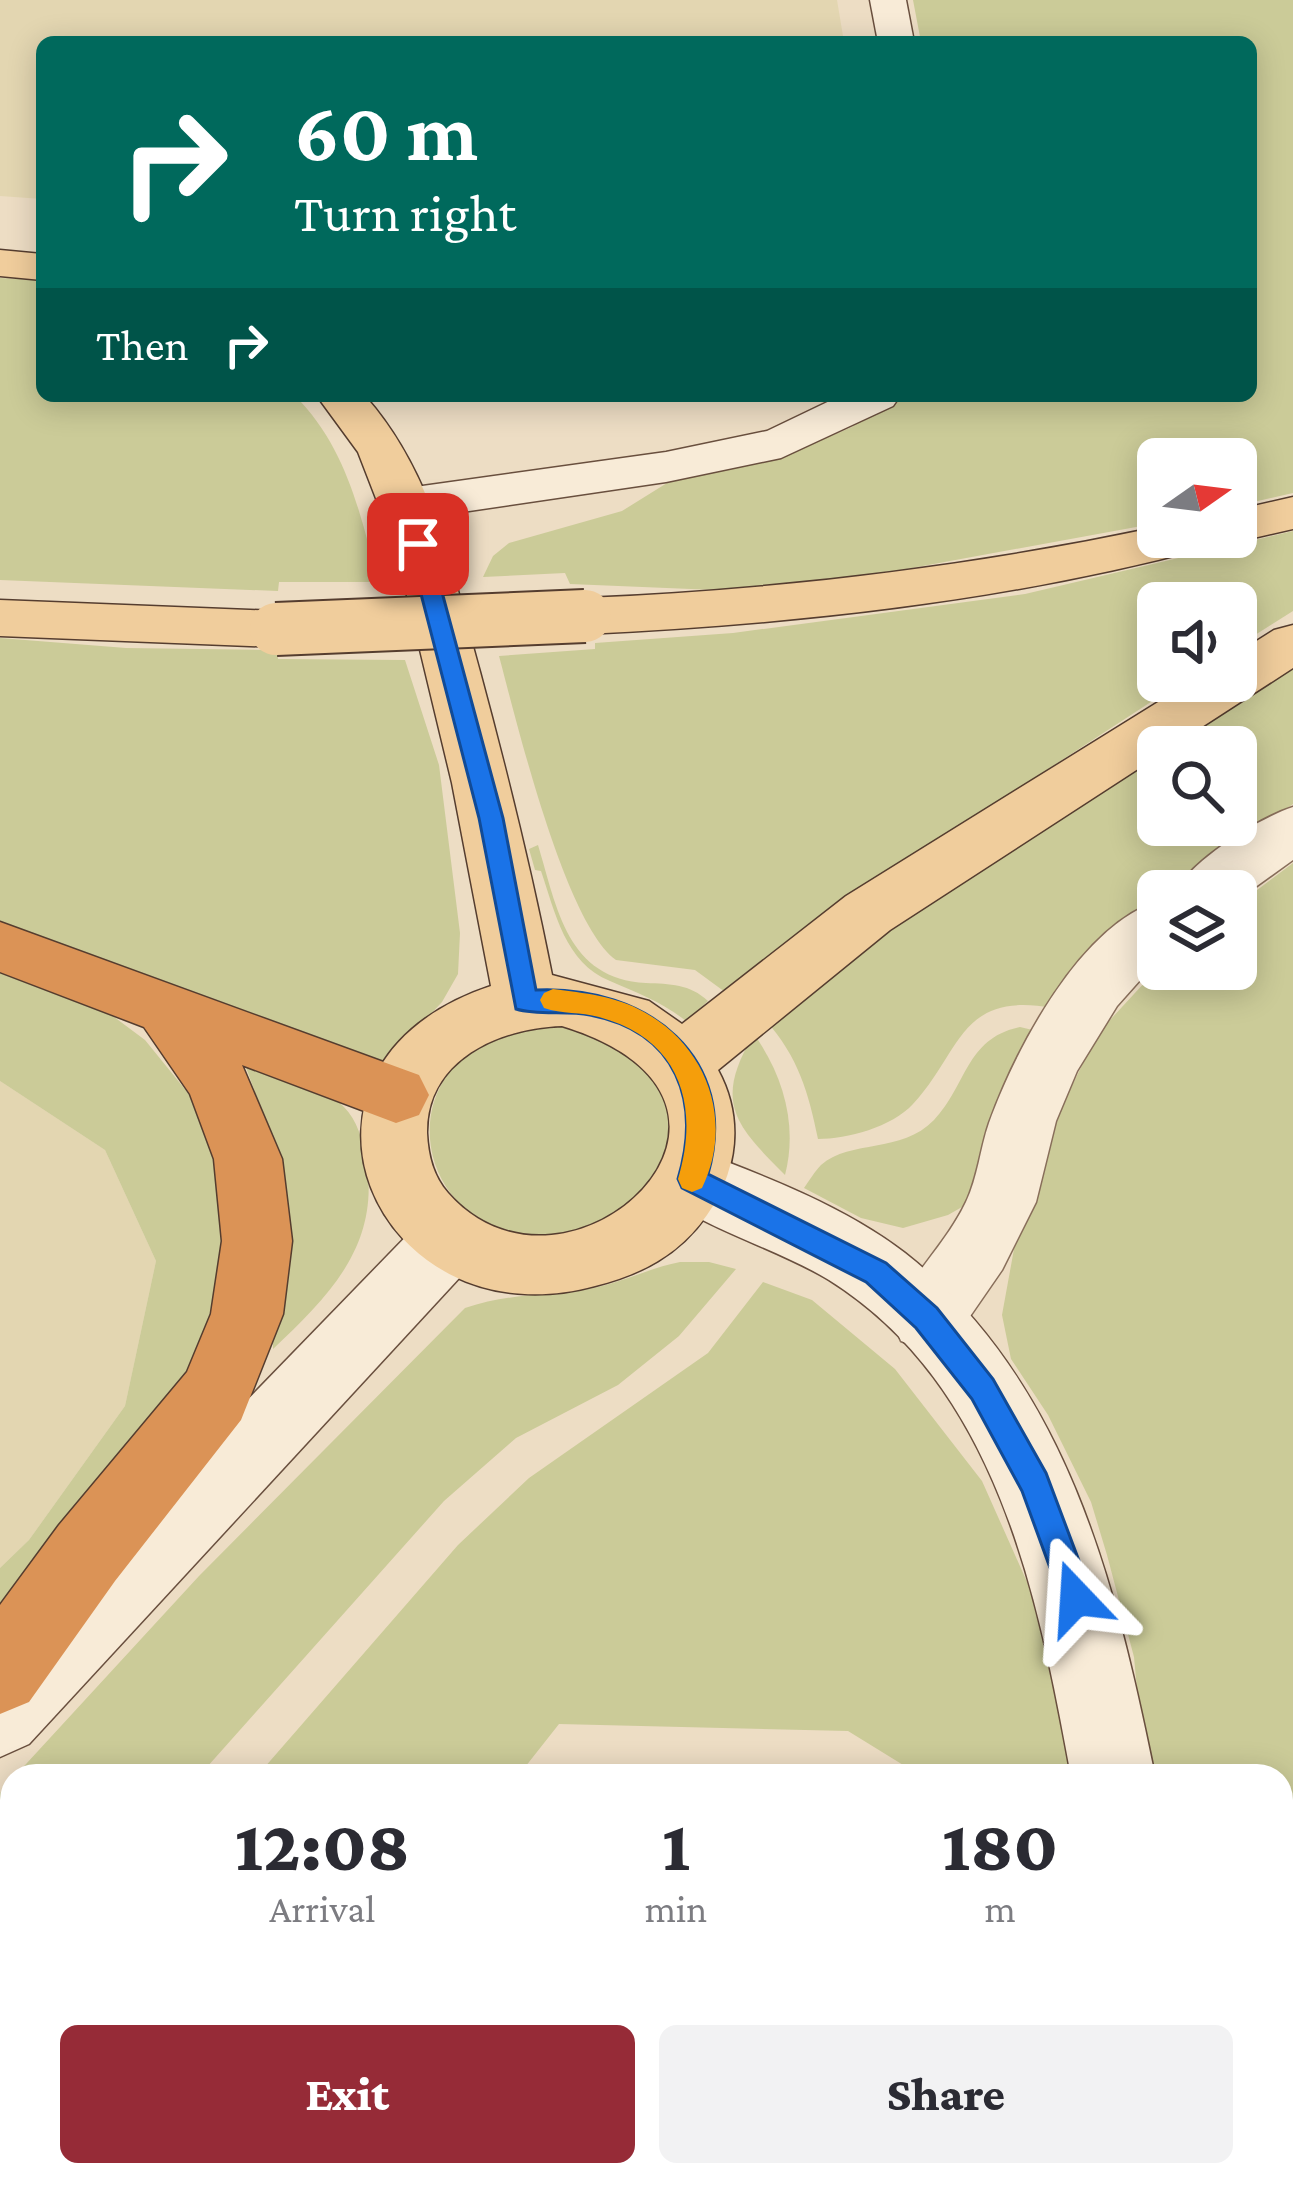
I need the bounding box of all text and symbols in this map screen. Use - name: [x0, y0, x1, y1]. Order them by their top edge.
- icon: right: [96, 84, 252, 240]
- text: 60 m: [294, 85, 478, 178]
- text: Turn right: [294, 183, 516, 243]
- icon: right: [213, 312, 279, 378]
- text: Then: [96, 320, 189, 370]
- north arrow: [1137, 438, 1257, 558]
- map controls: [1137, 438, 1257, 990]
- pin: [367, 493, 469, 595]
- icon: arrive: [385, 511, 451, 577]
- button: sound: [1137, 582, 1257, 702]
- button: search: [1137, 726, 1257, 846]
- button: layers: [1137, 870, 1257, 990]
- position arrow: [1013, 1535, 1139, 1661]
- text: 12:08: [235, 1805, 410, 1885]
- text: 1: [662, 1805, 690, 1885]
- text: 180: [942, 1805, 1058, 1885]
- text: Arrival: [269, 1887, 375, 1930]
- text: min: [645, 1887, 707, 1930]
- text: m: [984, 1887, 1016, 1930]
- button: Exit: [60, 2025, 635, 2163]
- button: Share: [659, 2025, 1233, 2163]

